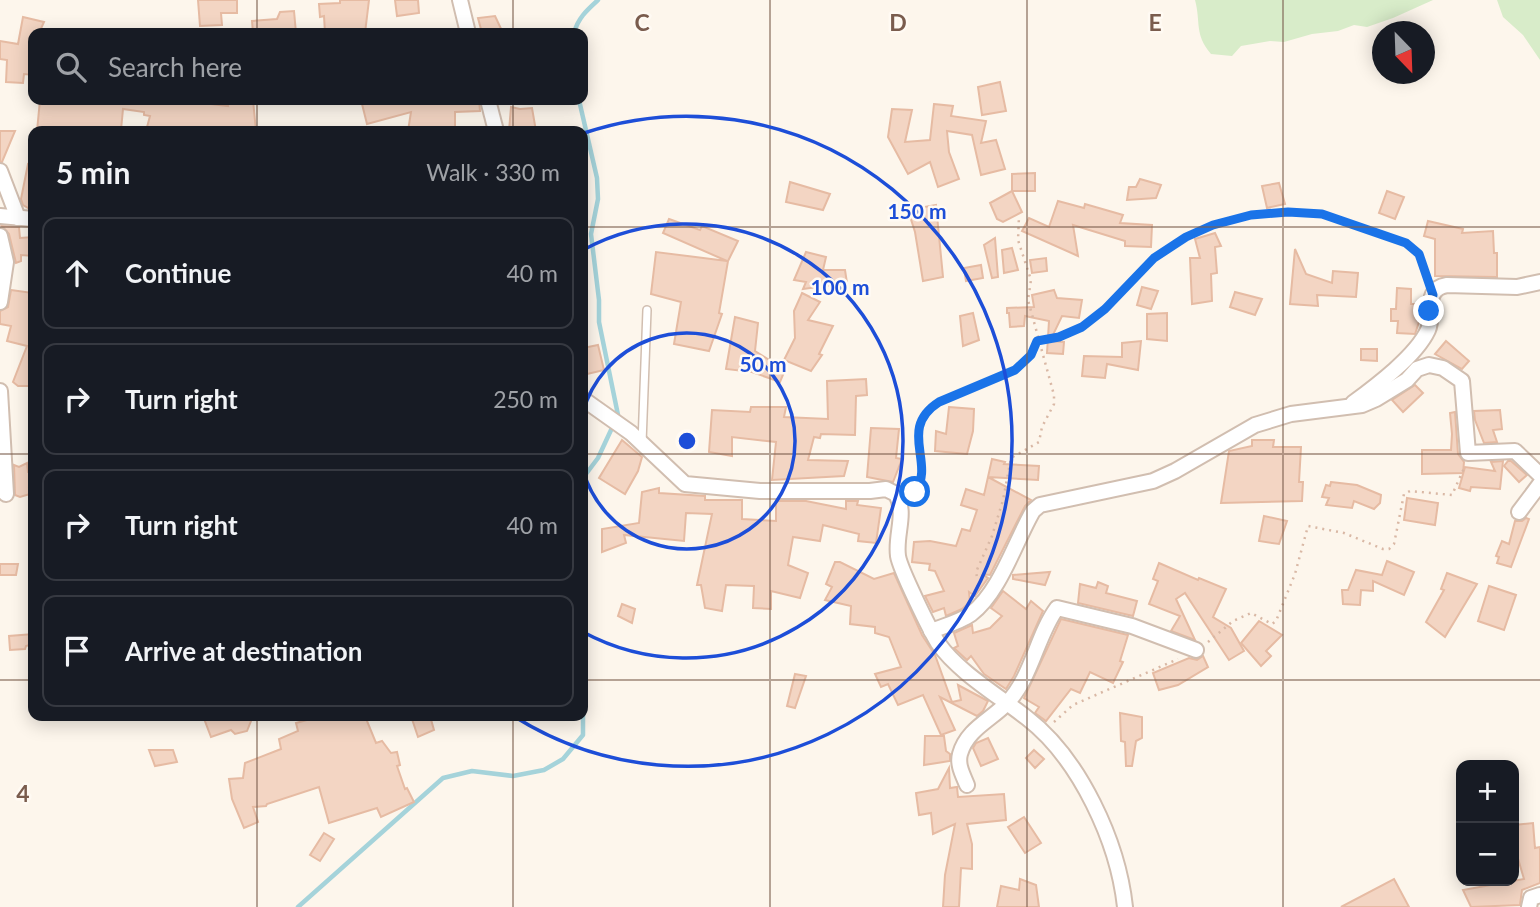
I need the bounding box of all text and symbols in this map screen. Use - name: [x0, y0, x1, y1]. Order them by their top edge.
- text: C: [634, 8, 650, 36]
- text: D: [889, 8, 907, 36]
- text: E: [1148, 8, 1162, 36]
- north arrow: [1372, 21, 1435, 84]
- search box: [28, 28, 588, 105]
- icon: search: [52, 48, 90, 86]
- text: Search here: [108, 51, 242, 83]
- text: 5 min: [56, 154, 130, 190]
- text: Walk · 330 m: [426, 158, 560, 186]
- text: 150 m: [887, 198, 947, 223]
- icon: ahead: [58, 254, 96, 292]
- text: Continue: [125, 257, 231, 289]
- text: 40 m: [507, 259, 558, 287]
- text: 100 m: [810, 274, 870, 299]
- route end: [1413, 295, 1444, 326]
- text: 50 m: [739, 351, 787, 376]
- icon: right: [58, 380, 96, 418]
- text: Turn right: [125, 383, 238, 415]
- text: 250 m: [493, 385, 558, 413]
- centre of rings: [675, 429, 699, 453]
- route start: [899, 476, 930, 507]
- icon: right: [58, 506, 96, 544]
- text: Turn right: [125, 509, 238, 541]
- text: 40 m: [507, 511, 558, 539]
- icon: arrive: [58, 632, 96, 670]
- text: Arrive at destination: [125, 635, 362, 667]
- map controls: [1456, 760, 1519, 886]
- button: +: [1456, 760, 1519, 823]
- text: 4: [16, 779, 30, 807]
- button: −: [1456, 823, 1519, 886]

